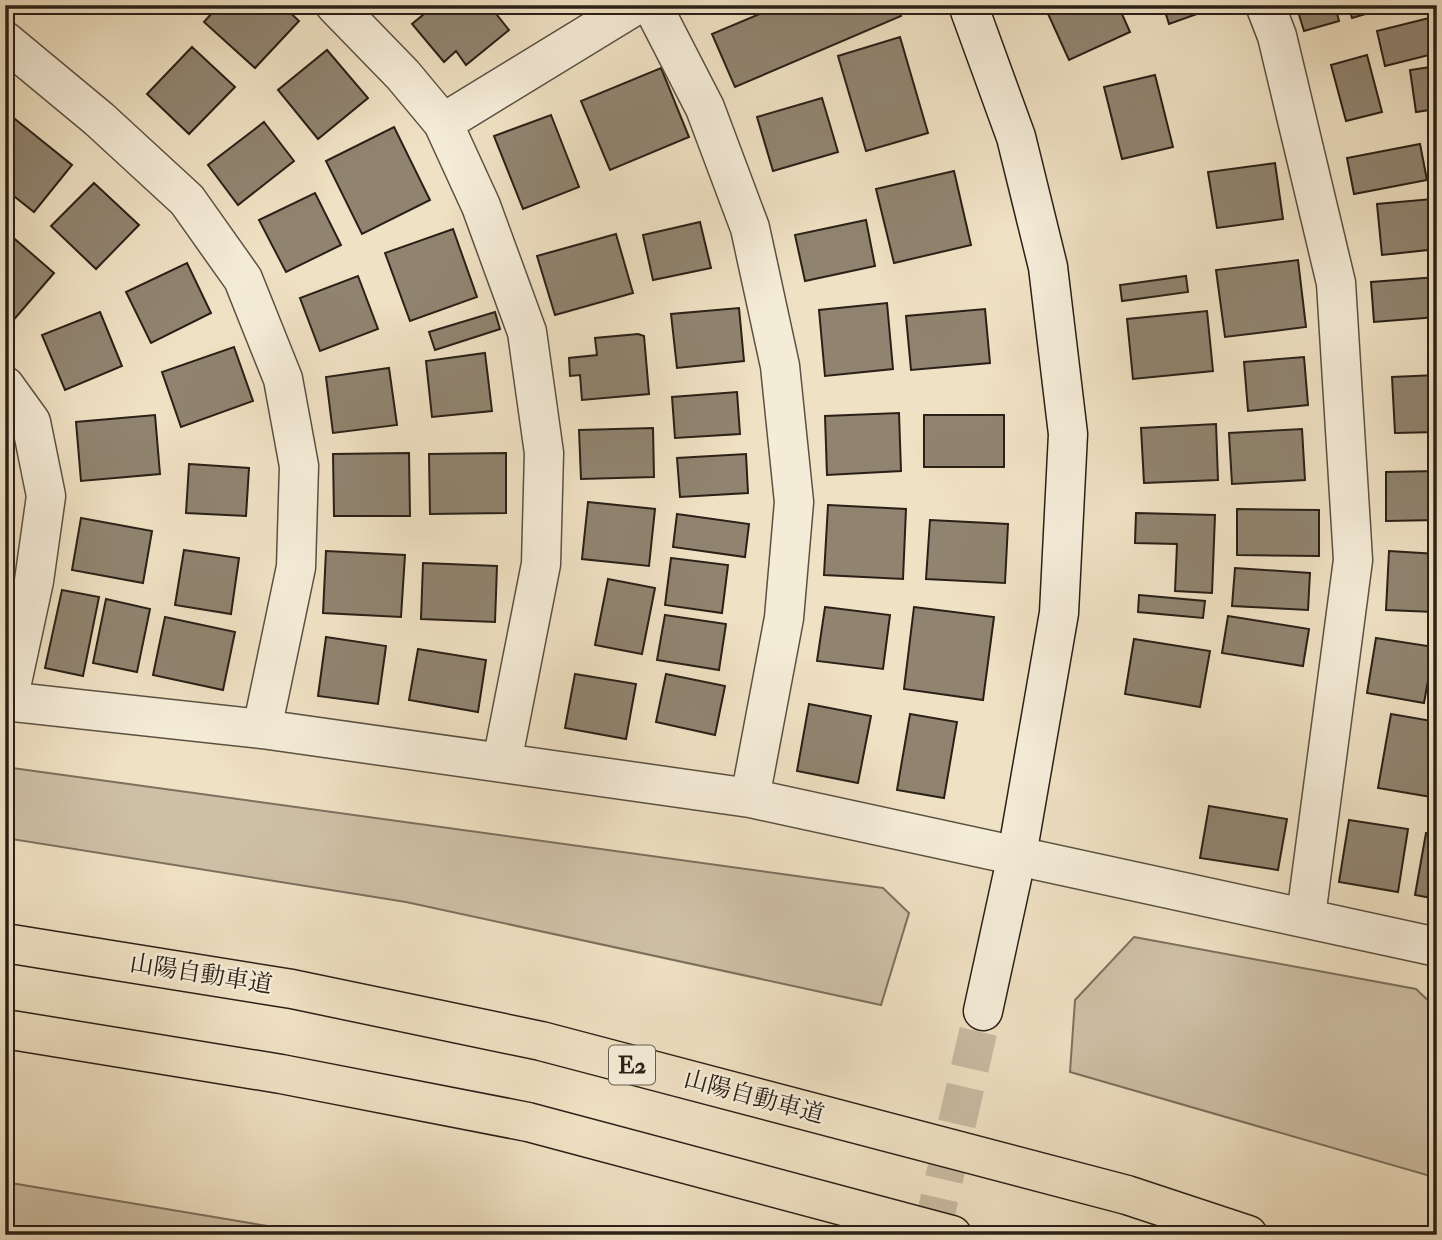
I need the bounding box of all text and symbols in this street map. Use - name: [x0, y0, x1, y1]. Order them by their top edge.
- street label: 山陽自動車道: [127, 947, 275, 1001]
- road number: E2: [609, 1046, 655, 1084]
- street label: 山陽自動車道: [680, 1063, 828, 1131]

